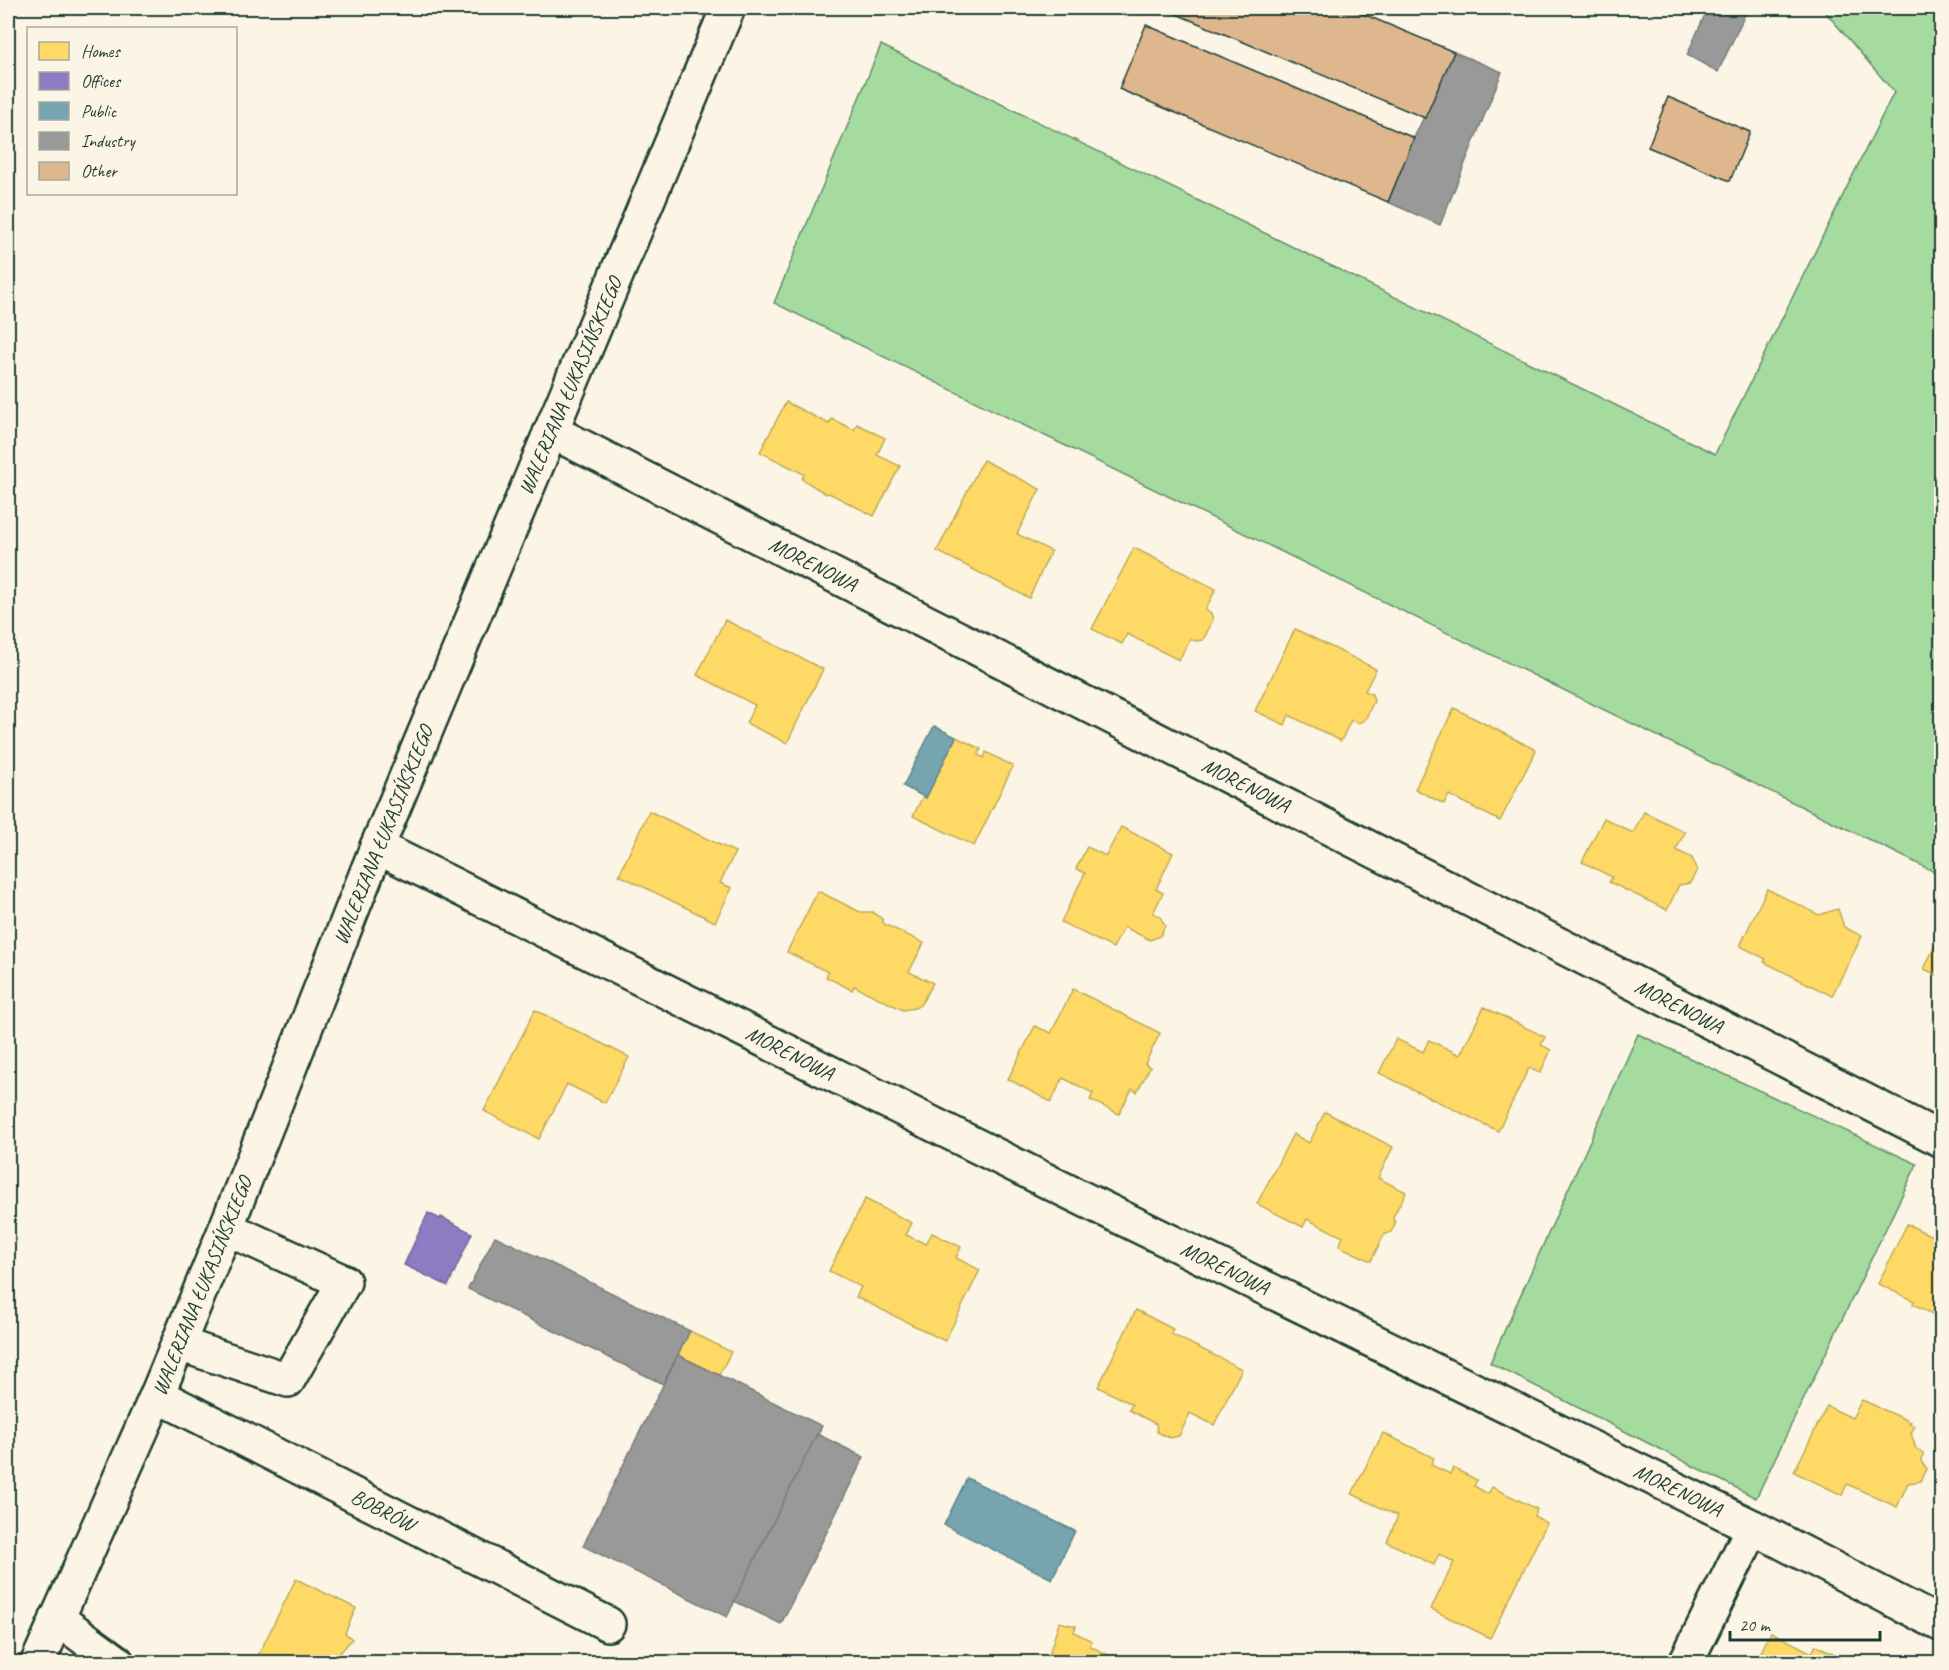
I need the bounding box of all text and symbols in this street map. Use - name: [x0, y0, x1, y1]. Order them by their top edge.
- legend: [27, 27, 237, 195]
- text: Homes: [81, 40, 121, 62]
- text: Offices: [81, 70, 122, 92]
- text: Public: [81, 100, 118, 122]
- text: Industry: [81, 130, 136, 152]
- text: Other: [81, 160, 118, 182]
- street label: WALERIANA ŁUKASIŃSKIEGO: [512, 271, 629, 499]
- street label: MORENOWA: [765, 531, 862, 598]
- street label: WALERIANA ŁUKASIŃSKIEGO: [327, 719, 440, 948]
- street label: MORENOWA: [1198, 752, 1295, 819]
- street label: MORENOWA: [1631, 973, 1728, 1040]
- street label: MORENOWA: [742, 1020, 839, 1087]
- street label: WALERIANA ŁUKASIŃSKIEGO: [146, 1170, 259, 1399]
- street label: MORENOWA: [1177, 1236, 1275, 1301]
- street label: MORENOWA: [1630, 1458, 1728, 1523]
- street label: BOBRÓW: [347, 1483, 423, 1539]
- scale bar: [1730, 1604, 1880, 1642]
- text: 20 m: [1739, 1614, 1772, 1636]

